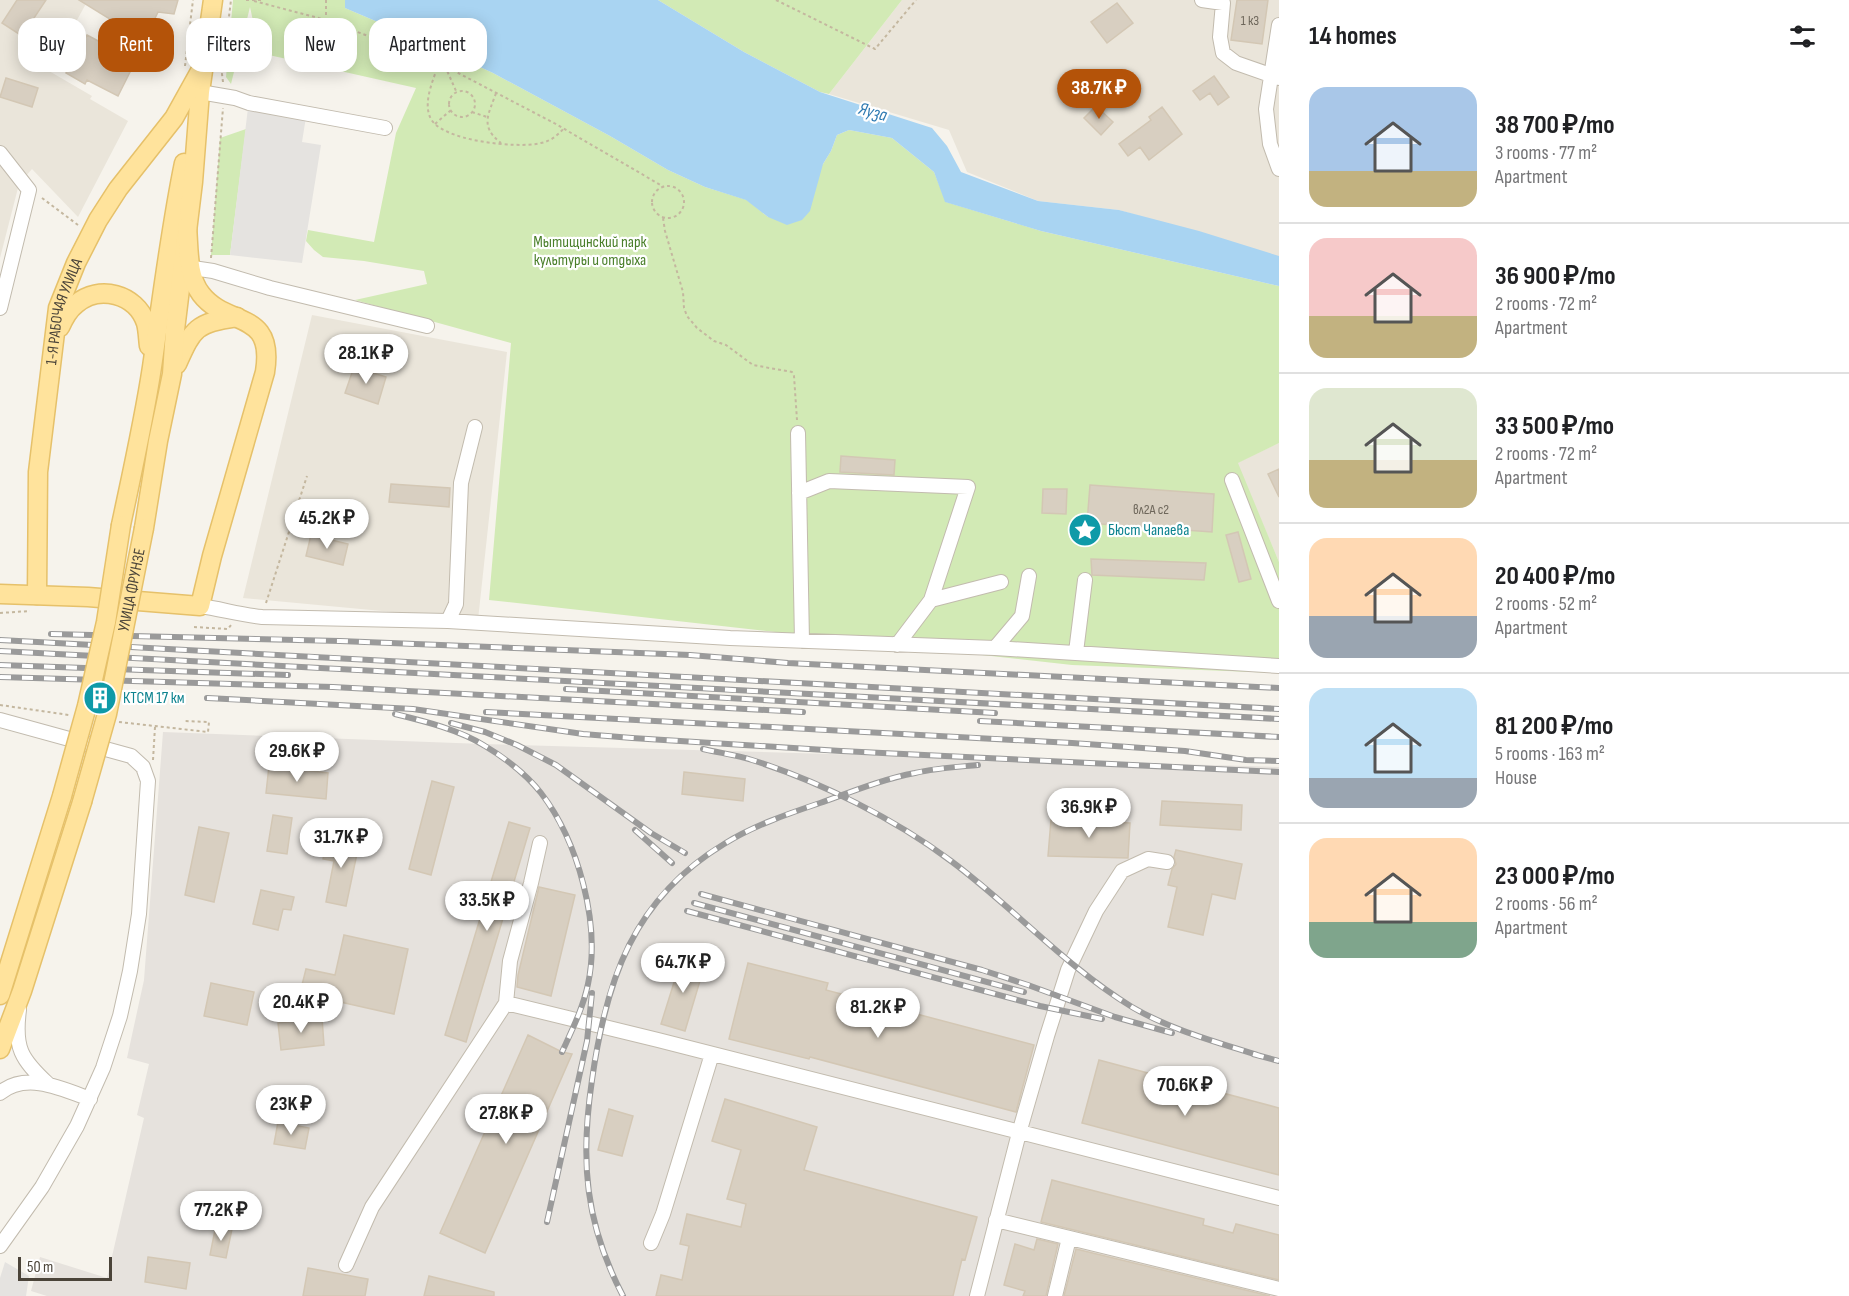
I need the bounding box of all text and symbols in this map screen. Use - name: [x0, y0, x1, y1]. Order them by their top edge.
- house number: 1 к3: [1241, 12, 1259, 29]
- chip: Buy: [18, 18, 86, 72]
- chip: Rent: [98, 18, 174, 72]
- chip: Filters: [186, 18, 272, 72]
- chip: New: [284, 18, 357, 72]
- chip: Apartment: [369, 18, 487, 72]
- icon: filters: [1786, 20, 1819, 53]
- text: 14 homes: [1309, 21, 1397, 52]
- pin: 38.7K ₽: [1044, 69, 1154, 120]
- text: 38.7K ₽: [1071, 76, 1127, 100]
- water label: Яуза: [855, 98, 890, 126]
- text: 38 700 ₽/mo: [1495, 110, 1615, 141]
- icon: home: [1357, 111, 1429, 183]
- text: 3 rooms · 77 m²: [1495, 141, 1597, 165]
- text: Apartment: [1495, 165, 1568, 189]
- park label: Мытищинский парк культуры и отдыха: [533, 233, 648, 270]
- street label: 1-Я РАБОЧАЯ УЛИЦА: [42, 255, 86, 366]
- text: 36 900 ₽/mo: [1495, 261, 1616, 292]
- icon: home: [1357, 262, 1429, 334]
- text: 2 rooms · 72 m²: [1495, 292, 1597, 316]
- text: Apartment: [1495, 316, 1568, 340]
- pin: 28.1K ₽: [311, 334, 421, 385]
- text: 28.1K ₽: [338, 341, 394, 365]
- text: 33 500 ₽/mo: [1495, 411, 1614, 442]
- icon: home: [1357, 412, 1429, 484]
- text: 2 rooms · 72 m²: [1495, 442, 1597, 466]
- text: Apartment: [1495, 466, 1568, 490]
- pin: 45.2K ₽: [272, 499, 382, 550]
- house number: вл2А с2: [1133, 501, 1169, 518]
- text: 45.2K ₽: [299, 506, 355, 530]
- place icon: Бюст Чапаева: [1067, 512, 1103, 548]
- place label: Бюст Чапаева: [1108, 521, 1189, 540]
- street label: УЛИЦА ФРУНЗЕ: [114, 547, 149, 633]
- text: 20 400 ₽/mo: [1495, 561, 1615, 592]
- icon: home: [1357, 562, 1429, 634]
- text: 2 rooms · 52 m²: [1495, 592, 1597, 616]
- text: Apartment: [1495, 616, 1568, 640]
- building icon: КТСМ 17 км: [82, 680, 118, 716]
- place label: КТСМ 17 км: [123, 689, 185, 708]
- text: 81 200 ₽/mo: [1495, 711, 1613, 742]
- icon: home: [1357, 712, 1429, 784]
- pin: 29.6K ₽: [242, 732, 352, 783]
- text: 29.6K ₽: [269, 739, 325, 763]
- text: 5 rooms · 163 m²: [1495, 742, 1605, 766]
- text: House: [1495, 766, 1537, 790]
- pin: 36.9K ₽: [1034, 788, 1144, 839]
- text: 36.9K ₽: [1061, 795, 1117, 819]
- pin: 31.7K ₽: [286, 818, 396, 869]
- text: 31.7K ₽: [314, 825, 368, 849]
- text: 23 000 ₽/mo: [1495, 861, 1615, 892]
- icon: home: [1357, 862, 1429, 934]
- pin: 33.5K ₽: [432, 881, 542, 932]
- text: 33.5K ₽: [459, 888, 515, 912]
- text: 2 rooms · 56 m²: [1495, 892, 1598, 916]
- text: Apartment: [1495, 916, 1568, 940]
- pin: 64.7K ₽: [628, 943, 738, 994]
- text: 64.7K ₽: [655, 950, 711, 974]
- pin: 20.4K ₽: [246, 983, 356, 1034]
- pin: 81.2K ₽: [823, 988, 933, 1039]
- text: 20.4K ₽: [273, 990, 329, 1014]
- text: 81.2K ₽: [850, 995, 906, 1019]
- pin: 70.6K ₽: [1130, 1066, 1240, 1117]
- text: 70.6K ₽: [1157, 1073, 1213, 1097]
- pin: 23K ₽: [249, 1085, 333, 1136]
- text: 23K ₽: [270, 1092, 312, 1116]
- pin: 27.8K ₽: [451, 1094, 561, 1145]
- text: 27.8K ₽: [479, 1101, 533, 1125]
- pin: 77.2K ₽: [166, 1191, 276, 1242]
- text: 77.2K ₽: [194, 1198, 248, 1222]
- scale bar: [18, 1254, 112, 1282]
- text: 50 m: [27, 1258, 53, 1277]

